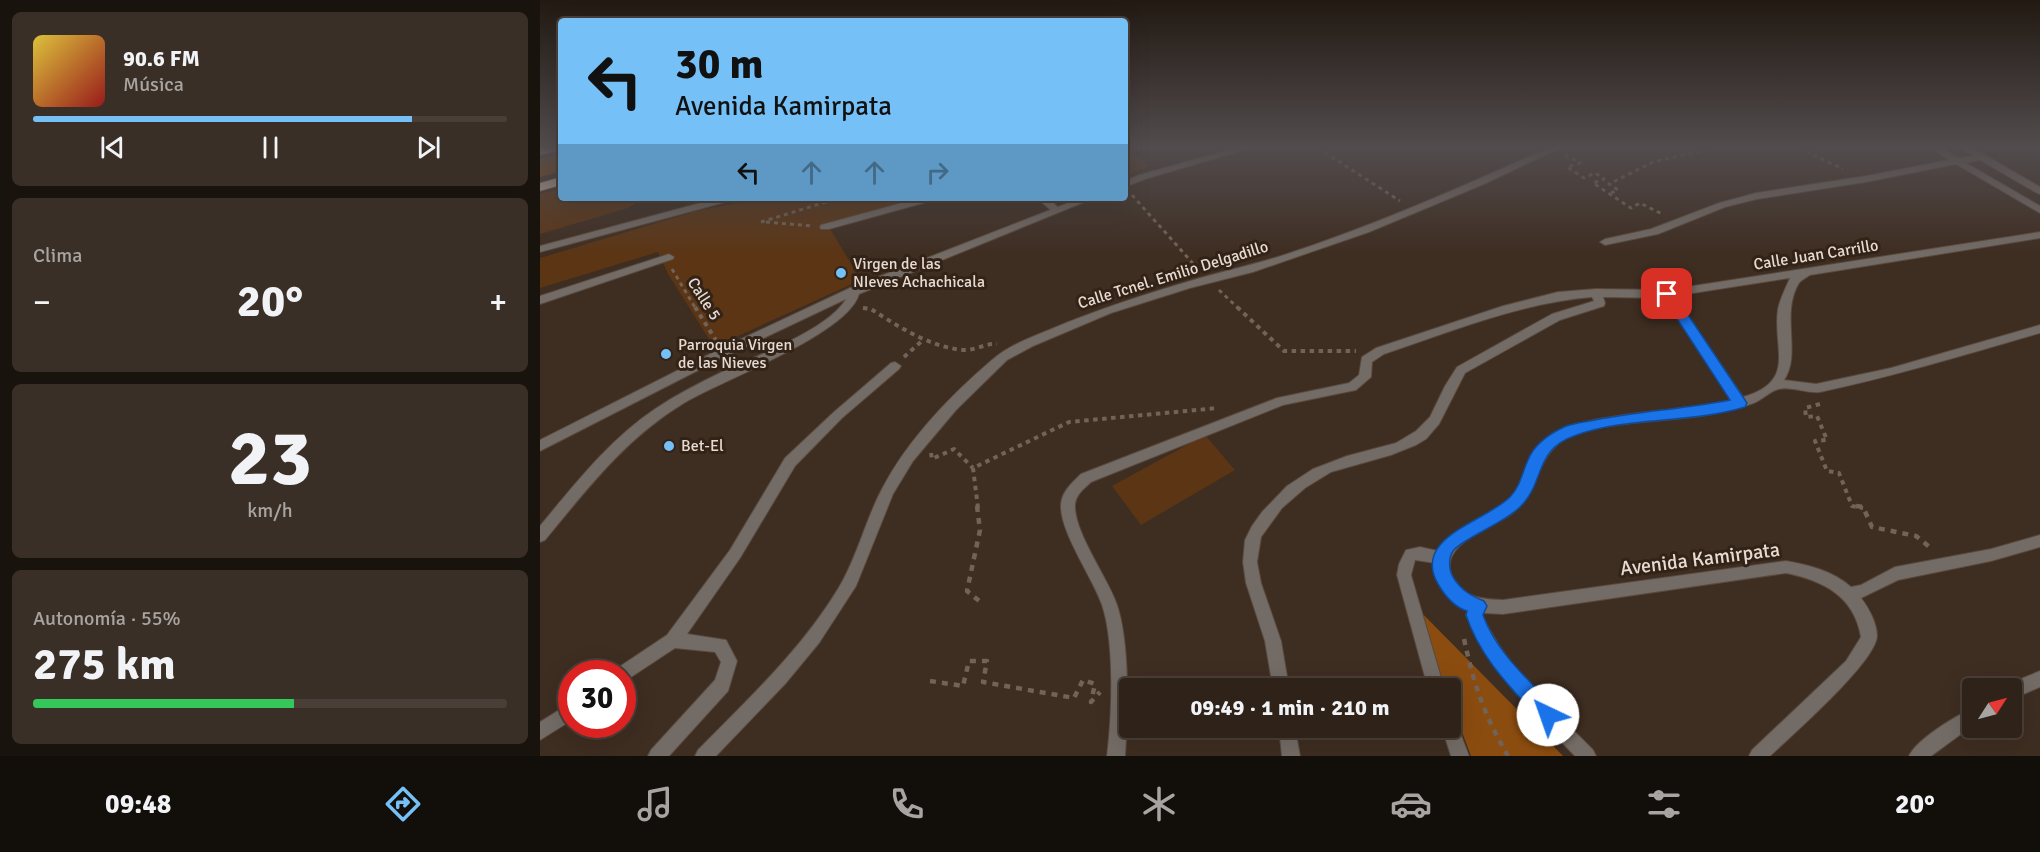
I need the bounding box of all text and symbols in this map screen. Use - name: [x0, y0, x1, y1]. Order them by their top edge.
- text: 30 m: [675, 39, 764, 90]
- icon: left: [576, 42, 654, 120]
- text: 90.6 FM: [123, 45, 200, 72]
- text: Música: [123, 72, 184, 97]
- text: Avenida Kamirpata: [675, 90, 892, 123]
- icon: previous: [96, 131, 129, 164]
- icon: pause: [254, 131, 287, 164]
- icon: next: [412, 131, 445, 164]
- icon: left: [732, 156, 765, 189]
- icon: ahead: [795, 156, 828, 189]
- icon: ahead: [858, 156, 891, 189]
- icon: right: [921, 156, 954, 189]
- street label: Calle Juan Carrillo: [1752, 235, 1880, 275]
- street label: Calle Tcnel. Emilio Delgadillo: [1075, 236, 1271, 314]
- text: Clima: [33, 243, 82, 268]
- place label: Virgen de las NIeves Achachicala: [853, 254, 985, 292]
- marker: Virgen de las NIeves Achachicala: [834, 266, 848, 280]
- pin: [1641, 268, 1692, 319]
- text: 20°: [237, 274, 303, 329]
- street label: Calle 5: [683, 274, 725, 324]
- icon: arrive: [1650, 277, 1683, 310]
- text: −: [33, 282, 51, 323]
- text: +: [489, 282, 507, 323]
- place label: Parroquia Virgen de las Nieves: [678, 335, 792, 373]
- marker: Parroquia Virgen de las Nieves: [659, 347, 673, 361]
- text: 23: [228, 411, 312, 507]
- place label: Bet-El: [681, 436, 724, 456]
- marker: Bet-El: [662, 439, 676, 453]
- text: km/h: [247, 498, 293, 523]
- street label: Avenida Kamirpata: [1619, 537, 1781, 581]
- text: Autonomía · 55%: [33, 606, 181, 631]
- text: 275 km: [33, 637, 176, 692]
- speed limit sign: 30: [558, 660, 636, 738]
- north arrow: [1962, 678, 2022, 738]
- map controls: [1962, 678, 2022, 738]
- position arrow: [1516, 683, 1580, 747]
- text: 09:49 · 1 min · 210 m: [1190, 694, 1390, 721]
- icon: directions: [382, 783, 424, 825]
- icon: music: [634, 783, 676, 825]
- icon: phone: [886, 783, 928, 825]
- icon: climate: [1138, 783, 1180, 825]
- icon: car: [1390, 783, 1432, 825]
- icon: filters: [1643, 783, 1685, 825]
- text: 09:48: [105, 788, 171, 821]
- text: 20°: [1895, 788, 1935, 821]

